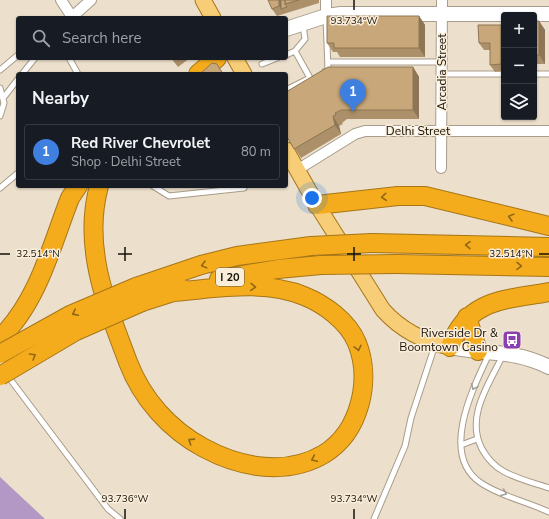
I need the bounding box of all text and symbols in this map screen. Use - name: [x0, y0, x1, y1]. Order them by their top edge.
- map controls: [501, 12, 537, 120]
- button: +: [501, 12, 537, 48]
- text: 93.734°W: [330, 14, 378, 28]
- search box: [16, 16, 288, 60]
- icon: search: [30, 27, 52, 49]
- text: Search here: [62, 28, 142, 48]
- street label: Arcadia Street: [434, 33, 450, 110]
- button: −: [501, 48, 537, 84]
- pin: 1: [340, 79, 366, 112]
- button: layers: [501, 84, 537, 120]
- text: Nearby: [32, 87, 89, 110]
- street label: Delhi Street: [386, 123, 451, 139]
- text: Red River Chevrolet: [71, 133, 210, 153]
- text: 1: [42, 143, 50, 161]
- text: 80 m: [241, 143, 271, 161]
- text: Shop · Delhi Street: [71, 153, 180, 171]
- your location: [302, 188, 322, 208]
- one-way arrow: [381, 192, 387, 201]
- one-way arrow: [508, 213, 514, 221]
- one-way arrow: [465, 241, 471, 249]
- text: 32.514°N: [16, 247, 60, 261]
- text: 32.514°N: [489, 247, 533, 261]
- one-way arrow: [201, 260, 208, 269]
- one-way arrow: [516, 262, 522, 271]
- road number: I 20: [216, 268, 244, 286]
- one-way arrow: [250, 283, 256, 292]
- one-way arrow: [72, 308, 79, 316]
- place label: Riverside Dr & Boomtown Casino: [399, 325, 499, 355]
- bus stop icon: Riverside Dr & Boomtown Casino: [501, 329, 523, 351]
- one-way arrow: [353, 345, 362, 352]
- one-way arrow: [29, 353, 37, 360]
- one-way arrow: [471, 382, 479, 390]
- one-way arrow: [188, 438, 195, 445]
- one-way arrow: [311, 454, 318, 462]
- one-way arrow: [500, 488, 508, 496]
- text: 93.736°W: [101, 492, 149, 506]
- text: 93.734°W: [330, 492, 378, 506]

